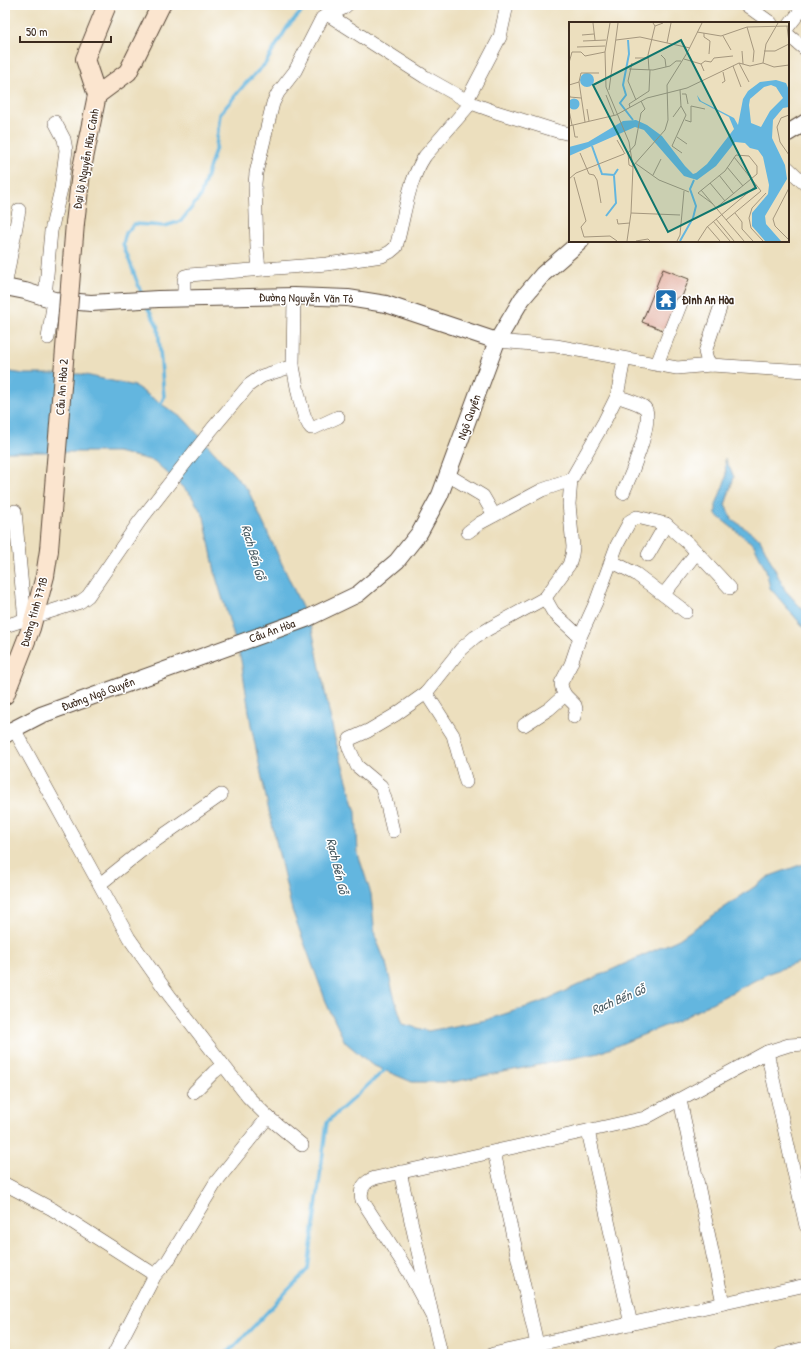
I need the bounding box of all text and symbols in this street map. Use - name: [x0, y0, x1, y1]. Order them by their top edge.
- scale bar: [20, 18, 111, 44]
- inset map: [569, 22, 789, 242]
- text: 50 m: [26, 23, 47, 40]
- street label: Đại lộ Nguyễn Hữu Cảnh: [68, 107, 103, 211]
- temple icon: Đình An Hòa: [653, 287, 679, 313]
- street label: Đường Nguyễn Văn Tỏ: [259, 288, 354, 307]
- place label: Đình An Hòa: [682, 291, 734, 308]
- street label: Cầu An Hòa 2: [51, 358, 72, 416]
- street label: Ngô Quyền: [452, 392, 485, 442]
- water label: Rạch Bến Gỗ: [238, 522, 271, 583]
- street label: Đường tỉnh 771B: [15, 575, 52, 649]
- street label: Cầu An Hòa: [246, 614, 298, 647]
- street label: Đường Ngô Quyền: [59, 672, 137, 715]
- water label: Rạch Bến Gỗ: [323, 836, 354, 897]
- water label: Rạch Bến Gỗ: [588, 979, 649, 1018]

